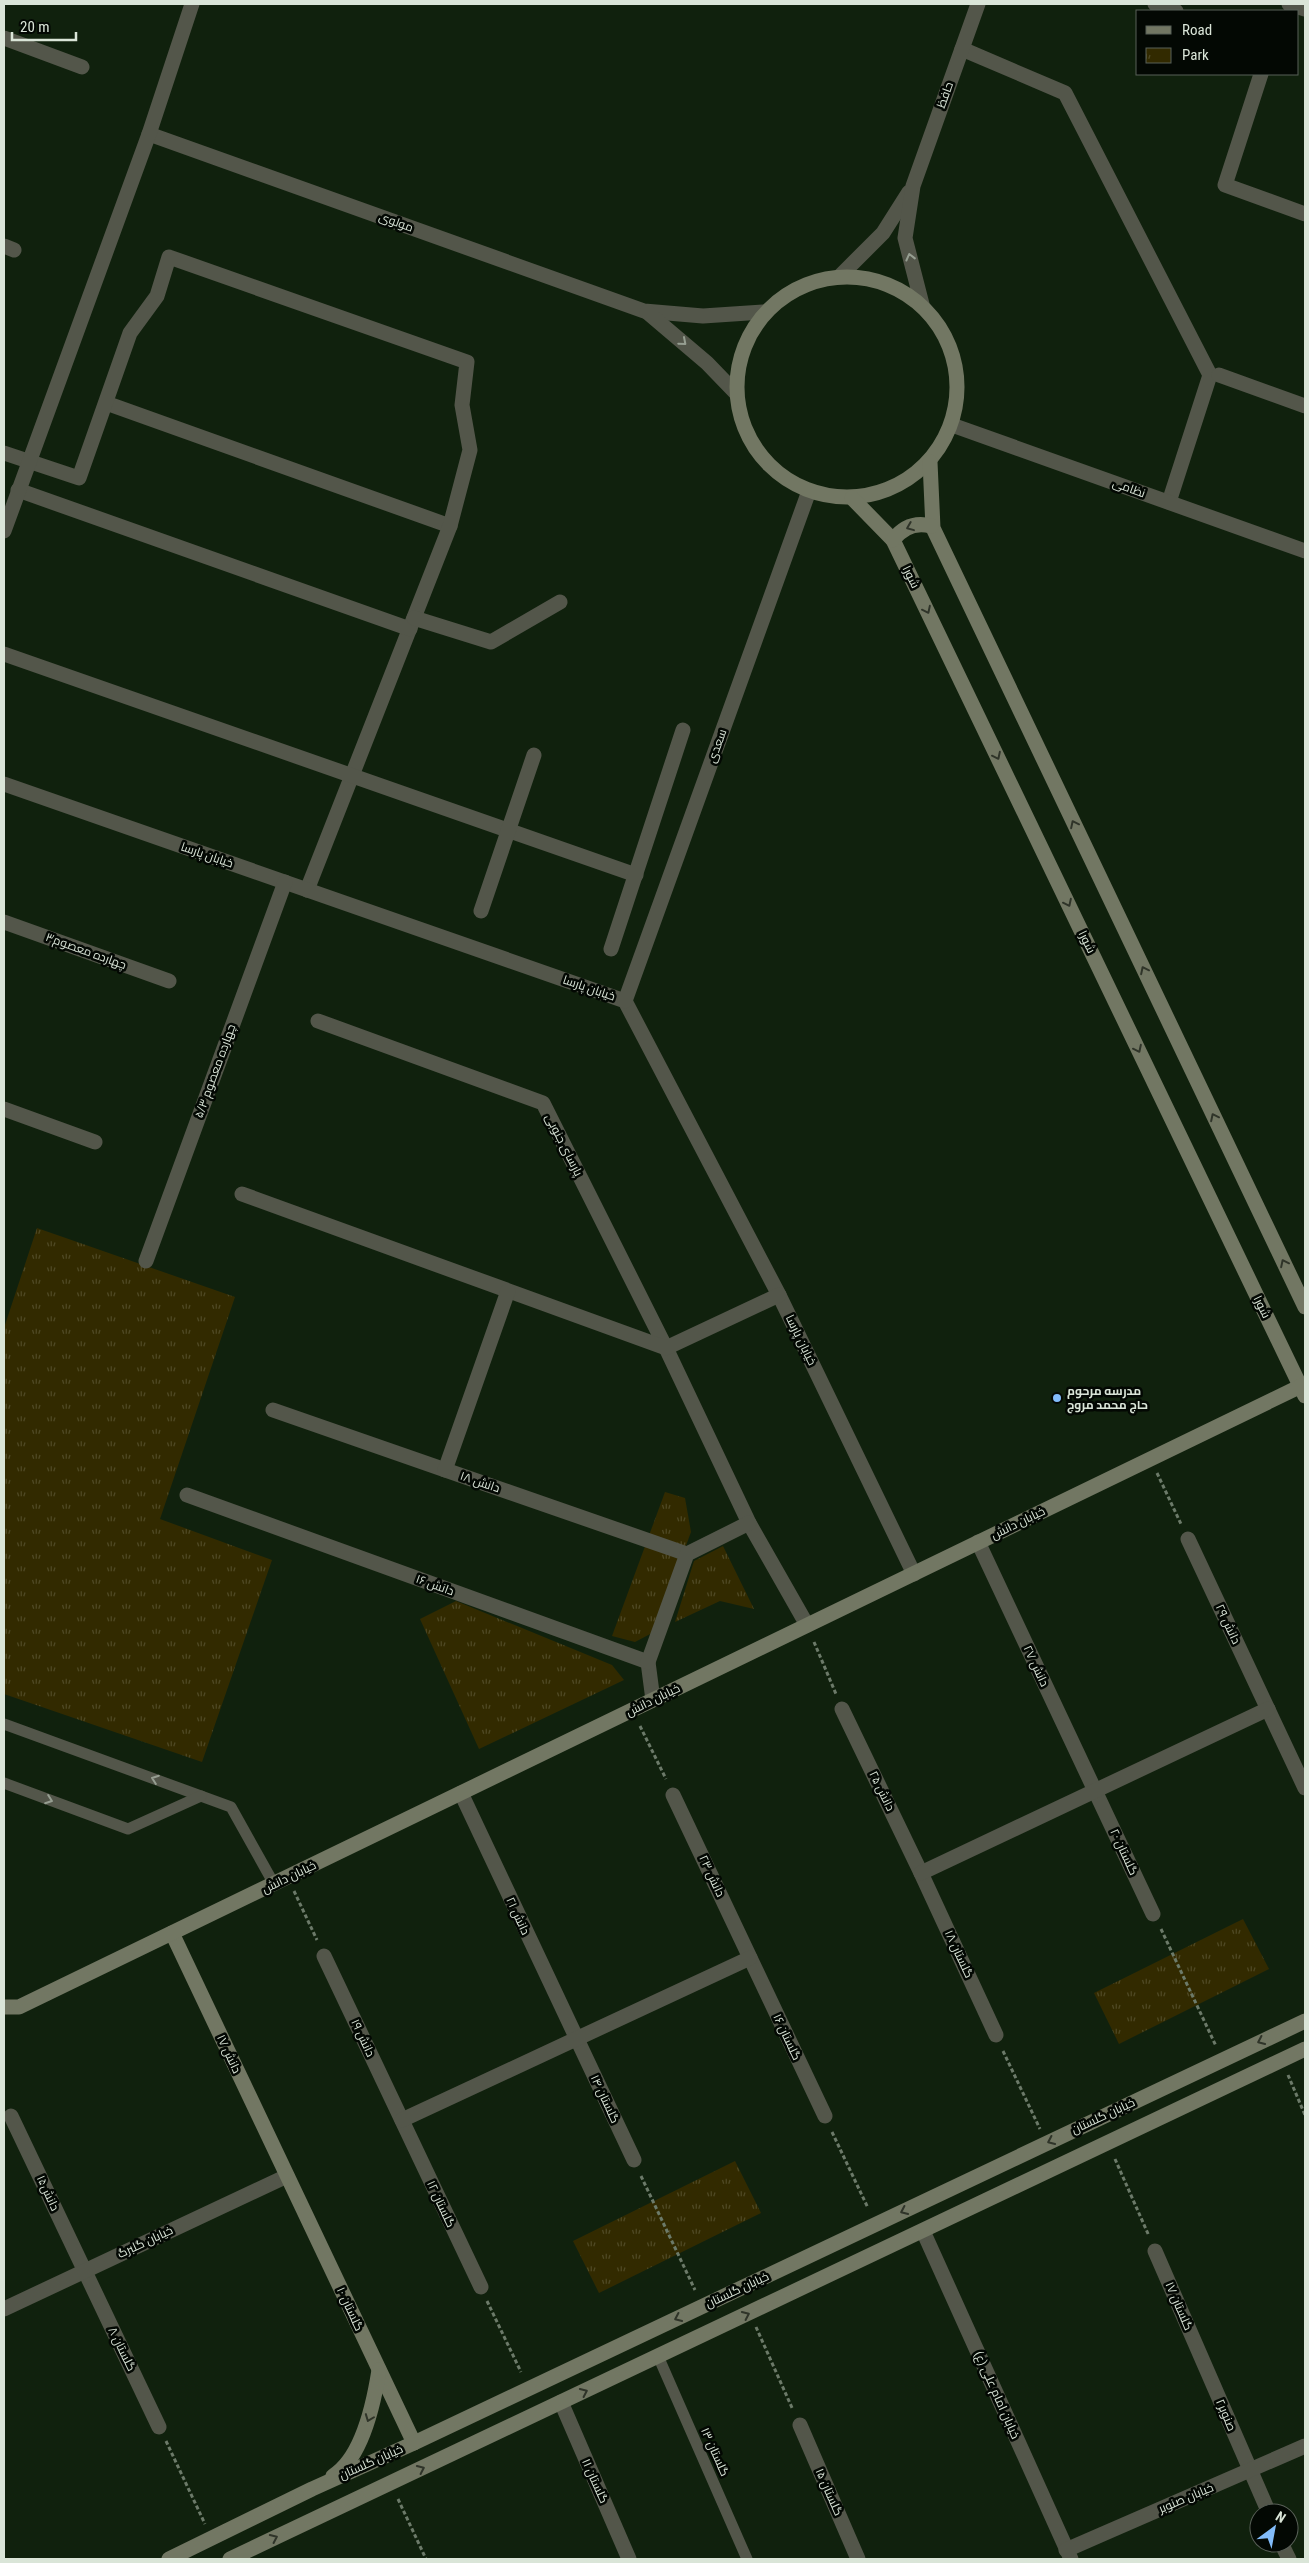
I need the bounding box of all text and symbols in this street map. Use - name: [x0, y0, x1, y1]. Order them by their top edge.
- scale bar: [12, 10, 76, 42]
- legend: [1136, 10, 1299, 75]
- text: 20 m: [20, 18, 50, 36]
- text: Road: [1182, 21, 1212, 39]
- text: Park: [1182, 46, 1209, 64]
- street label: حافظ: [934, 80, 956, 110]
- street label: مولوی: [377, 209, 415, 235]
- one-way arrow: [905, 252, 916, 261]
- one-way arrow: [677, 336, 686, 345]
- street label: نظامی: [1111, 476, 1147, 500]
- one-way arrow: [906, 521, 915, 531]
- street label: شورا: [900, 563, 922, 591]
- one-way arrow: [921, 605, 931, 614]
- street label: سعدی: [704, 727, 730, 765]
- one-way arrow: [991, 751, 1001, 760]
- one-way arrow: [1070, 820, 1080, 829]
- street label: خیابان پارسا: [178, 839, 235, 872]
- one-way arrow: [1062, 898, 1072, 907]
- street label: شورا: [1076, 928, 1098, 956]
- street label: چهارده معصوم۳: [43, 930, 128, 974]
- one-way arrow: [1140, 966, 1150, 975]
- street label: خیابان پارسا: [560, 972, 617, 1005]
- street label: چهارده معصوم ۵/۳: [192, 1022, 240, 1120]
- one-way arrow: [1132, 1044, 1143, 1053]
- street label: پارسای جنوبی: [541, 1112, 586, 1180]
- one-way arrow: [1210, 1113, 1220, 1122]
- one-way arrow: [1280, 1260, 1290, 1269]
- street label: شورا: [1251, 1293, 1273, 1321]
- street label: خیابان پارسا: [781, 1312, 819, 1368]
- place label: مدرسه مرحوم حاج محمد مروج: [1067, 1384, 1148, 1414]
- marker: مدرسه مرحوم حاج محمد مروج: [1051, 1392, 1063, 1404]
- street label: دانش ۱۸: [458, 1469, 502, 1495]
- street label: خیابان دانش: [989, 1504, 1047, 1542]
- street label: دانش ۱۶: [414, 1572, 456, 1598]
- street label: دانش ۲۹: [1213, 1602, 1243, 1646]
- street label: دانش ۲۷: [1020, 1643, 1052, 1689]
- street label: خیابان دانش: [624, 1681, 682, 1719]
- street label: دانش ۲۵: [866, 1769, 898, 1813]
- one-way arrow: [151, 1775, 160, 1785]
- one-way arrow: [45, 1794, 53, 1804]
- street label: گلستان ۲۰: [1107, 1827, 1141, 1877]
- street label: دانش ۲۳: [696, 1853, 728, 1899]
- street label: خیابان دانش: [260, 1858, 318, 1896]
- street label: دانش ۲۱: [503, 1895, 533, 1937]
- street label: گلستان ۱۸: [942, 1928, 976, 1980]
- street label: گلستان ۱۶: [770, 2012, 804, 2062]
- street label: دانش ۱۹: [348, 2017, 378, 2059]
- street label: دانش ۱۷: [214, 2032, 244, 2076]
- one-way arrow: [1257, 2035, 1266, 2046]
- street label: گلستان ۱۴: [588, 2073, 622, 2125]
- street label: خیابان گلستان: [1069, 2095, 1137, 2137]
- one-way arrow: [1047, 2135, 1056, 2145]
- street label: دانش۱۵: [34, 2173, 62, 2213]
- street label: گلستان ۱۲: [424, 2178, 458, 2230]
- one-way arrow: [900, 2204, 909, 2215]
- street label: خیابان گلبرگ: [115, 2223, 175, 2261]
- street label: خیابان گلستان: [703, 2269, 771, 2311]
- street label: گلستان ۱۷: [1163, 2280, 1195, 2332]
- street label: گلستان ۱۰: [334, 2285, 366, 2333]
- one-way arrow: [741, 2310, 750, 2321]
- one-way arrow: [675, 2312, 684, 2322]
- street label: گلستان ۸: [105, 2325, 139, 2373]
- street label: خیابان امام علی (ع): [971, 2349, 1023, 2441]
- one-way arrow: [578, 2388, 587, 2398]
- street label: صنوبر۲: [1213, 2397, 1239, 2433]
- one-way arrow: [365, 2413, 375, 2421]
- street label: گلستان ۱۳: [698, 2426, 732, 2478]
- street label: خیابان گلستان: [337, 2442, 405, 2482]
- street label: گلستان ۱۱: [579, 2457, 611, 2505]
- one-way arrow: [416, 2464, 425, 2475]
- street label: گلستان ۱۵: [812, 2466, 846, 2518]
- street label: خیابان صنوبر: [1155, 2480, 1216, 2516]
- north arrow: [1249, 2503, 1299, 2553]
- text: N: [1273, 2508, 1289, 2526]
- one-way arrow: [269, 2534, 278, 2545]

